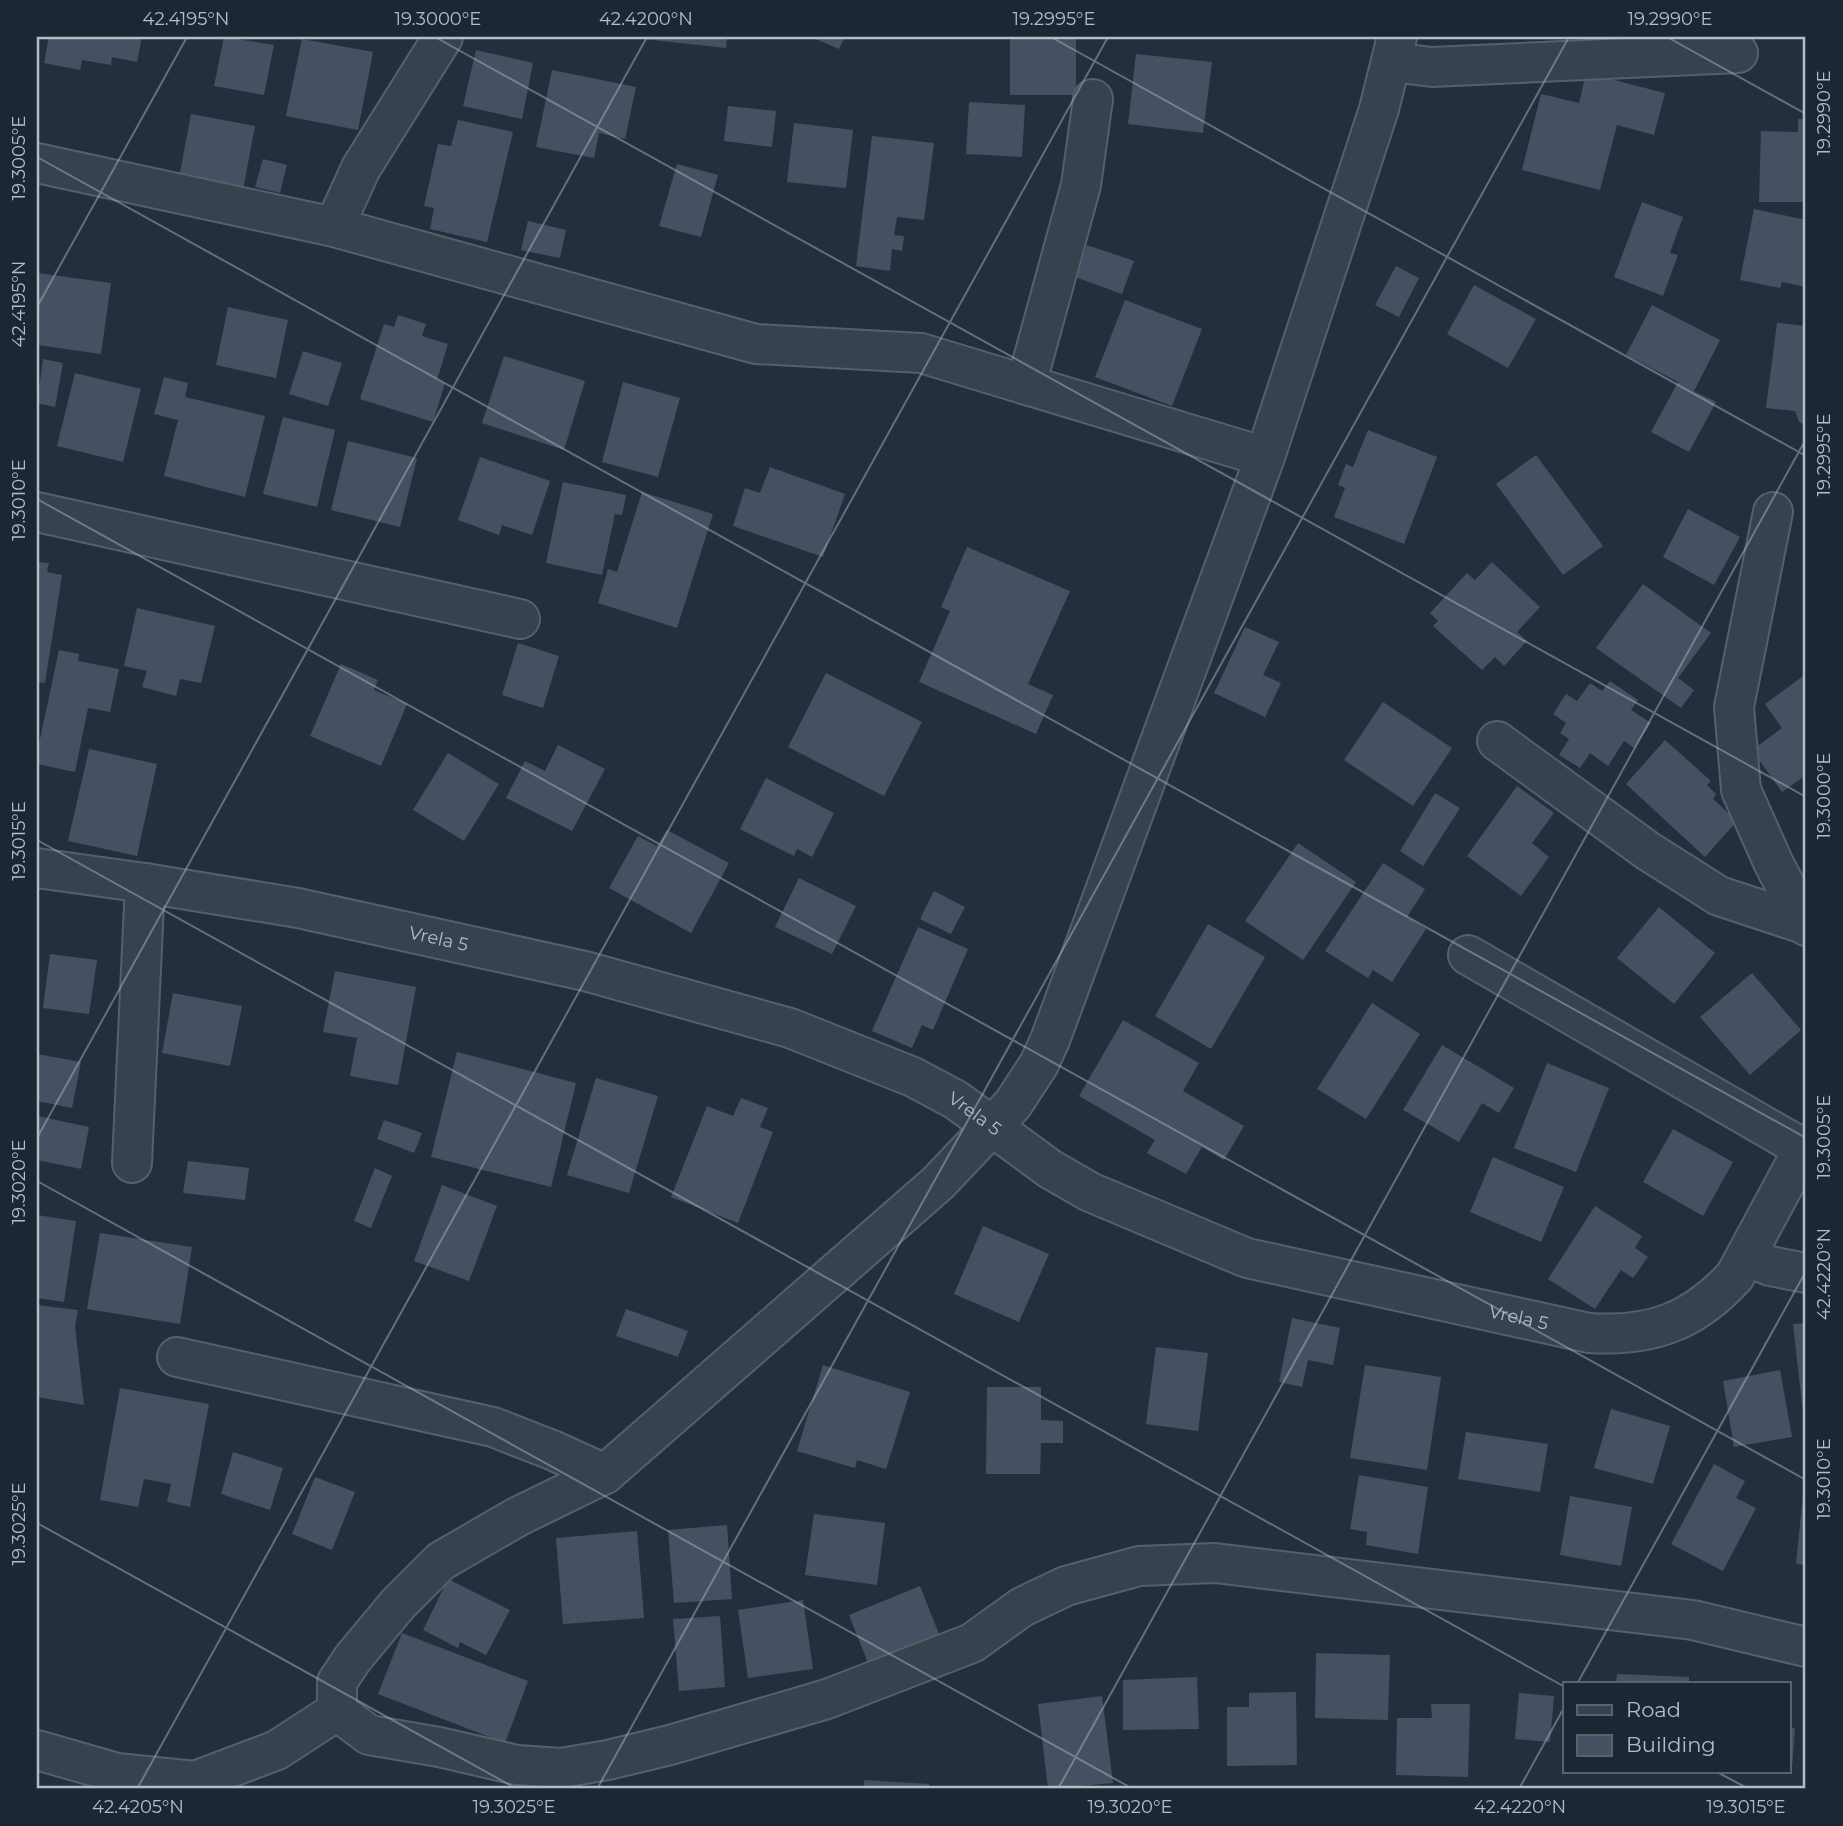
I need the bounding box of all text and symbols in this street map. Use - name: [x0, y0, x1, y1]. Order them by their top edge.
- text: 42.4195°N: [143, 8, 229, 30]
- text: 19.3000°E: [395, 8, 481, 30]
- text: 42.4200°N: [599, 8, 693, 30]
- text: 19.2995°E: [1013, 8, 1095, 30]
- text: 19.2990°E: [1628, 8, 1712, 30]
- text: 19.2990°E: [1813, 71, 1835, 155]
- text: 19.3005°E: [8, 116, 30, 200]
- text: 42.4195°N: [8, 261, 30, 347]
- text: 19.2995°E: [1813, 414, 1835, 496]
- text: 19.3010°E: [8, 459, 30, 541]
- text: 19.3000°E: [1813, 753, 1835, 839]
- text: 19.3015°E: [8, 801, 30, 881]
- street label: Vrela 5: [407, 922, 470, 956]
- street label: Vrela 5: [945, 1087, 1005, 1140]
- text: 19.3005°E: [1813, 1095, 1835, 1179]
- text: 19.3020°E: [8, 1139, 30, 1225]
- text: 42.4220°N: [1813, 1228, 1835, 1320]
- street label: Vrela 5: [1487, 1300, 1550, 1335]
- text: 19.3010°E: [1813, 1438, 1835, 1520]
- text: 19.3025°E: [8, 1482, 30, 1566]
- legend: [1563, 1682, 1790, 1773]
- text: Road: [1626, 1697, 1681, 1722]
- text: Building: [1626, 1732, 1716, 1757]
- text: 42.4205°N: [92, 1796, 184, 1818]
- text: 19.3025°E: [472, 1796, 556, 1818]
- text: 19.3020°E: [1087, 1796, 1173, 1818]
- text: 42.4220°N: [1474, 1796, 1566, 1818]
- text: 19.3015°E: [1706, 1796, 1786, 1818]

